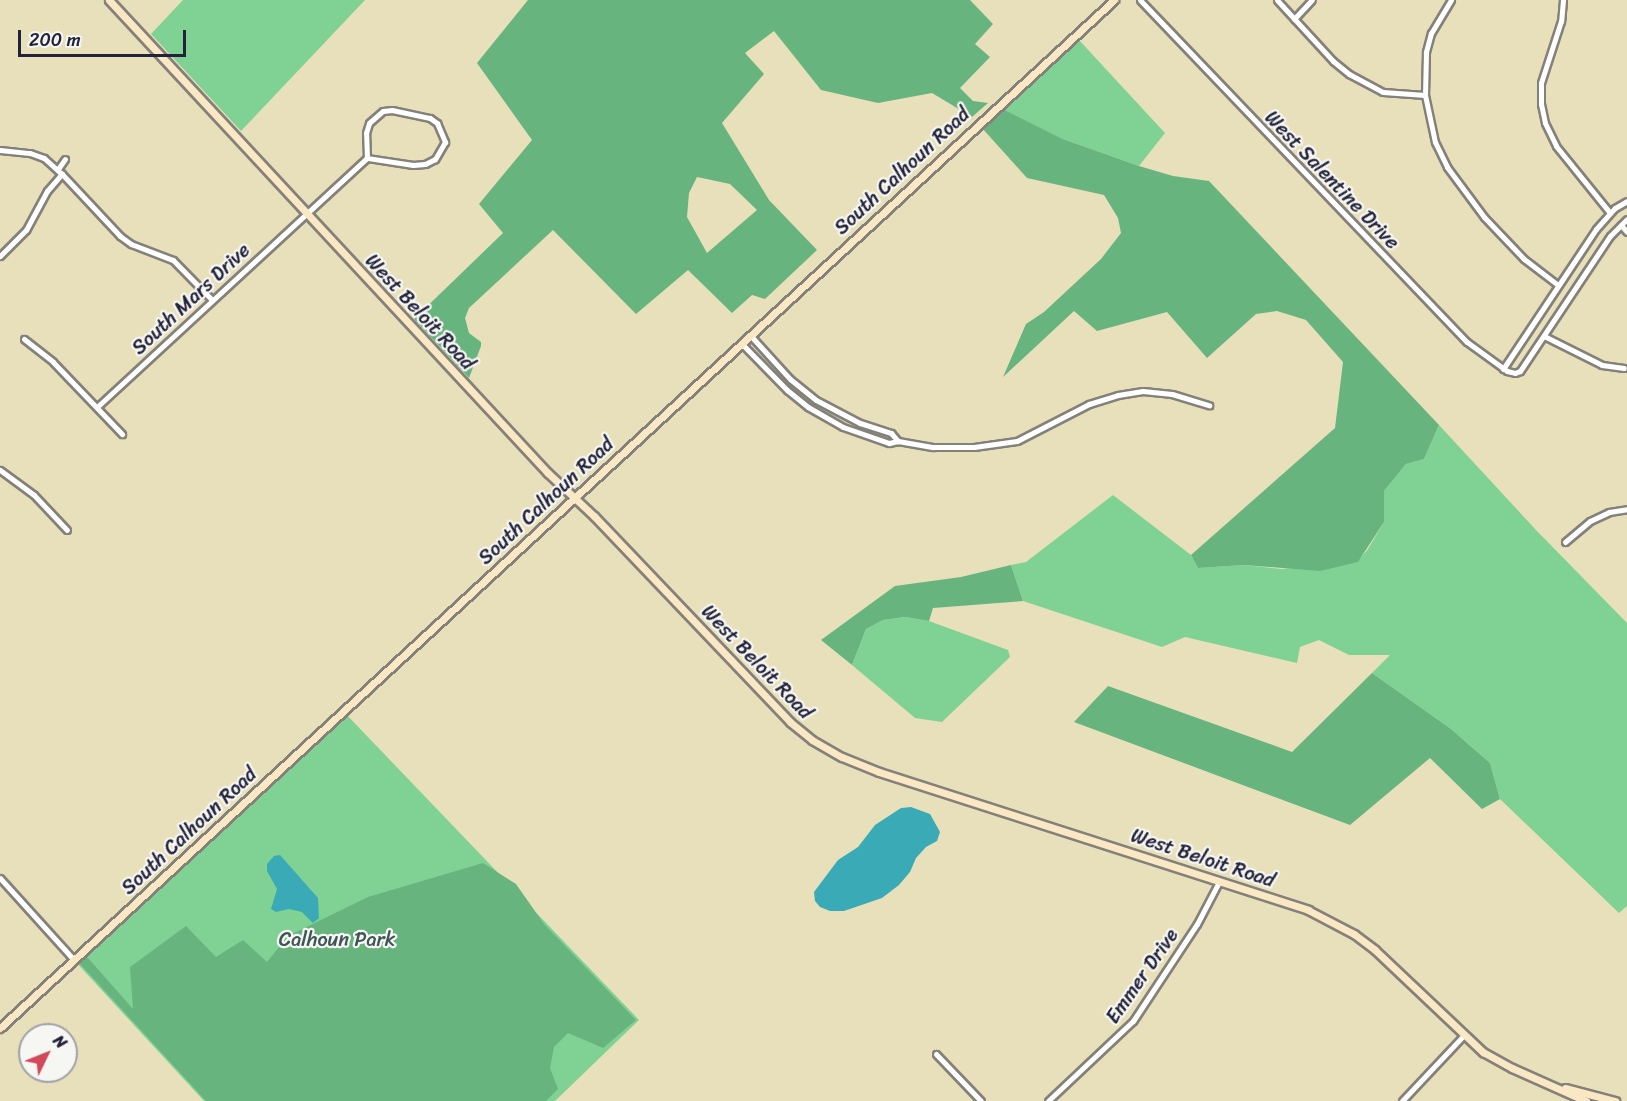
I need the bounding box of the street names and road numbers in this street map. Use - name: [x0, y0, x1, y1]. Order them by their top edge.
- street label: South Calhoun Road: [829, 102, 975, 240]
- street label: West Salentine Drive: [1260, 106, 1404, 254]
- street label: South Mars Drive: [127, 238, 255, 360]
- street label: West Beloit Road: [360, 249, 480, 375]
- street label: South Calhoun Road: [473, 432, 619, 570]
- street label: West Beloit Road: [696, 600, 818, 724]
- street label: South Calhoun Road: [116, 762, 262, 900]
- street label: West Beloit Road: [1128, 823, 1278, 893]
- street label: Emmer Drive: [1100, 924, 1184, 1028]

